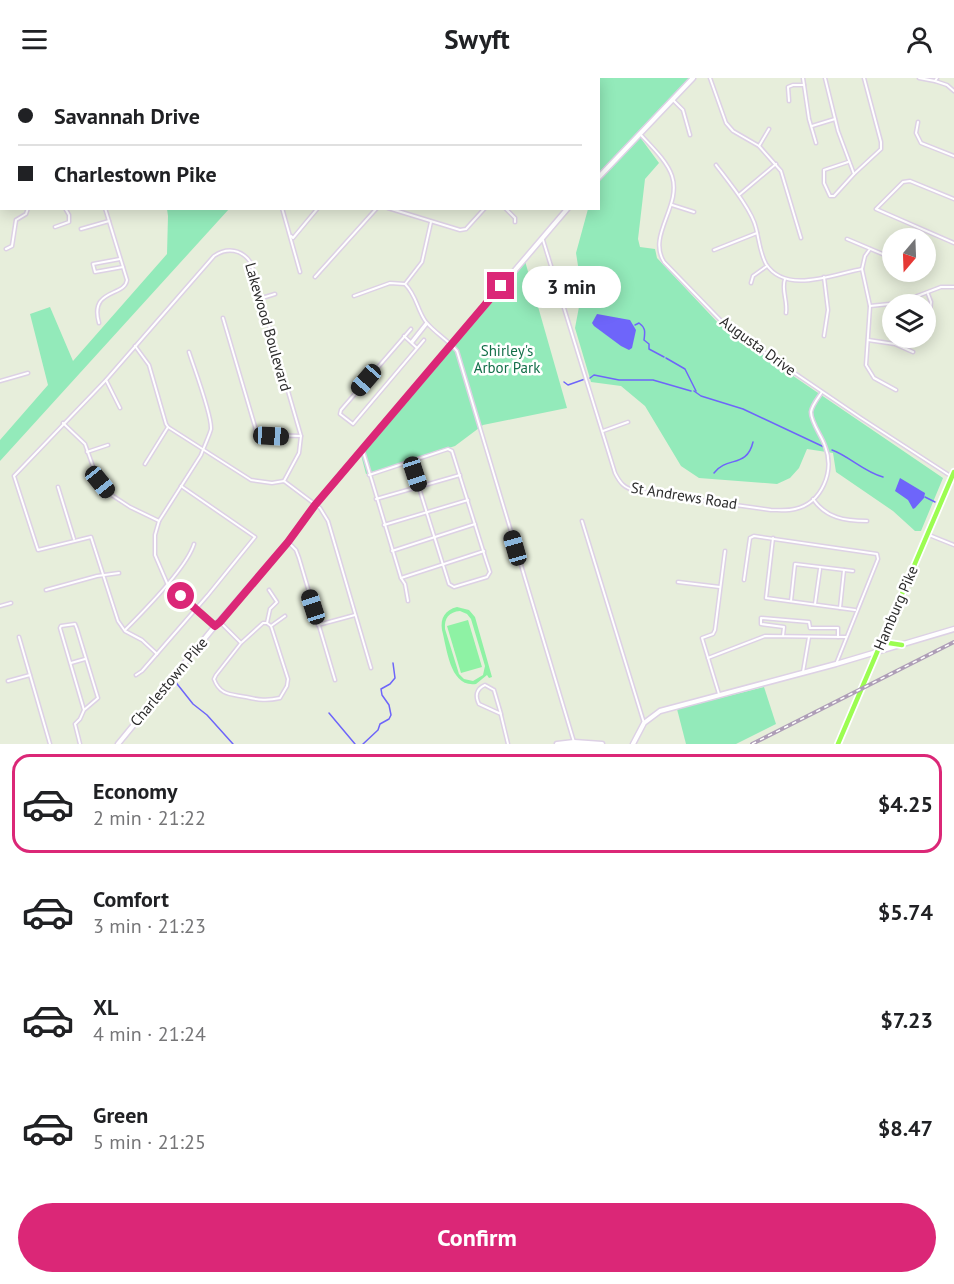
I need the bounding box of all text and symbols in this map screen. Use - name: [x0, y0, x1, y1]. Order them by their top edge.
- text: Swyft: [444, 22, 510, 56]
- icon: menu: [18, 23, 51, 56]
- icon: person: [903, 23, 936, 56]
- text: Savannah Drive: [54, 102, 200, 130]
- text: Charlestown Pike: [54, 160, 217, 188]
- north arrow: [882, 228, 936, 282]
- map controls: [882, 228, 936, 348]
- street label: Lakewood Boulevard: [241, 260, 296, 393]
- callout: 3 min: [522, 265, 621, 307]
- route end: [487, 272, 514, 299]
- text: 3 min: [547, 274, 596, 300]
- button: layers: [882, 294, 936, 348]
- street label: Augusta Drive: [717, 312, 800, 380]
- park label: Shirley's Arbor Park: [474, 341, 541, 377]
- car: [347, 361, 385, 399]
- car: [253, 426, 289, 446]
- car: [401, 454, 429, 494]
- car: [82, 462, 118, 502]
- street label: St Andrews Road: [630, 478, 739, 513]
- car: [501, 528, 529, 568]
- street label: Hamburg Pike: [869, 563, 922, 653]
- route start: [167, 582, 194, 609]
- car: [299, 587, 327, 627]
- street label: Charlestown Pike: [126, 633, 211, 730]
- icon: car: [21, 777, 75, 831]
- text: Economy: [93, 777, 177, 805]
- text: $4.25: [878, 790, 933, 818]
- text: 2 min · 21:22: [93, 805, 206, 831]
- icon: car: [21, 885, 75, 939]
- text: Comfort: [93, 885, 169, 913]
- text: $5.74: [878, 898, 933, 926]
- text: 3 min · 21:23: [93, 913, 206, 939]
- icon: car: [21, 993, 75, 1047]
- text: XL: [93, 993, 118, 1021]
- text: $7.23: [880, 1006, 933, 1034]
- text: 4 min · 21:24: [93, 1021, 206, 1047]
- icon: car: [21, 1101, 75, 1155]
- text: Green: [93, 1101, 148, 1129]
- text: $8.47: [878, 1114, 933, 1142]
- text: 5 min · 21:25: [93, 1129, 206, 1155]
- button: Confirm: [18, 1203, 936, 1272]

